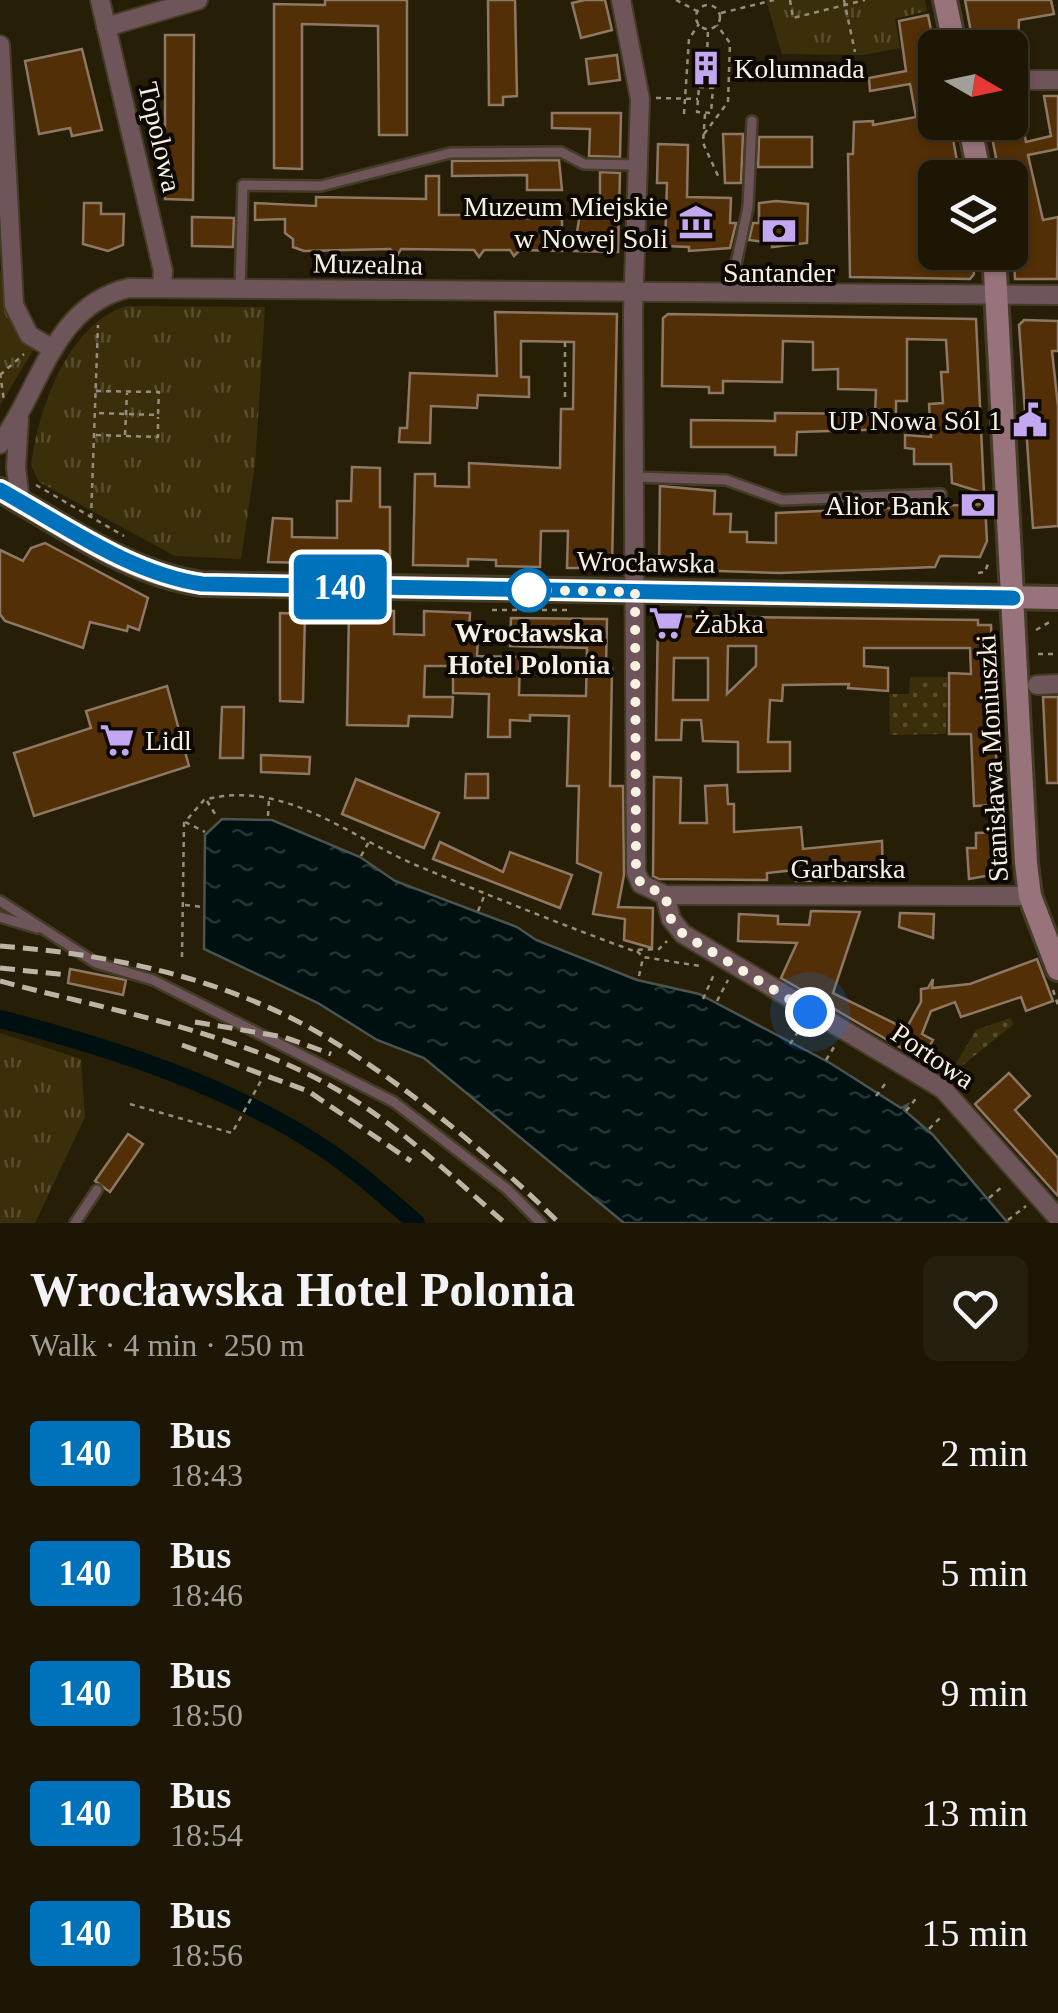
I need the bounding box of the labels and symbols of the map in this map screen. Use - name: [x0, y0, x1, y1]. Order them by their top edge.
- north arrow: [918, 30, 1028, 140]
- building icon: Kolumnada: [687, 49, 725, 87]
- place label: Kolumnada: [734, 53, 865, 84]
- street label: Topolowa: [132, 79, 188, 195]
- place label: Muzeum Miejskie w Nowej Soli: [463, 191, 668, 254]
- museum icon: Muzeum Miejskie w Nowej Soli: [677, 203, 715, 241]
- bank icon: Santander: [760, 212, 798, 250]
- street label: Muzealna: [313, 248, 424, 280]
- place label: Santander: [723, 257, 836, 288]
- public building icon: UP Nowa Sól 1: [1011, 401, 1049, 439]
- place label: UP Nowa Sól 1: [828, 405, 1002, 436]
- bank icon: Alior Bank: [959, 486, 997, 524]
- place label: Alior Bank: [825, 490, 950, 521]
- street label: Wrocławska: [576, 545, 716, 579]
- line badge: 140: [282, 554, 398, 620]
- marker: Wrocławska Hotel Polonia: [508, 569, 550, 611]
- supermarket icon: Żabka: [647, 604, 685, 642]
- place label: Żabka: [694, 608, 765, 639]
- place label: Wrocławska Hotel Polonia: [448, 617, 610, 680]
- street label: Stanisława Moniuszki: [970, 633, 1014, 883]
- supermarket icon: Lidl: [98, 721, 136, 759]
- place label: Lidl: [145, 725, 192, 756]
- street label: Garbarska: [790, 853, 906, 884]
- your location: [785, 987, 835, 1037]
- street label: Portowa: [886, 1017, 981, 1095]

